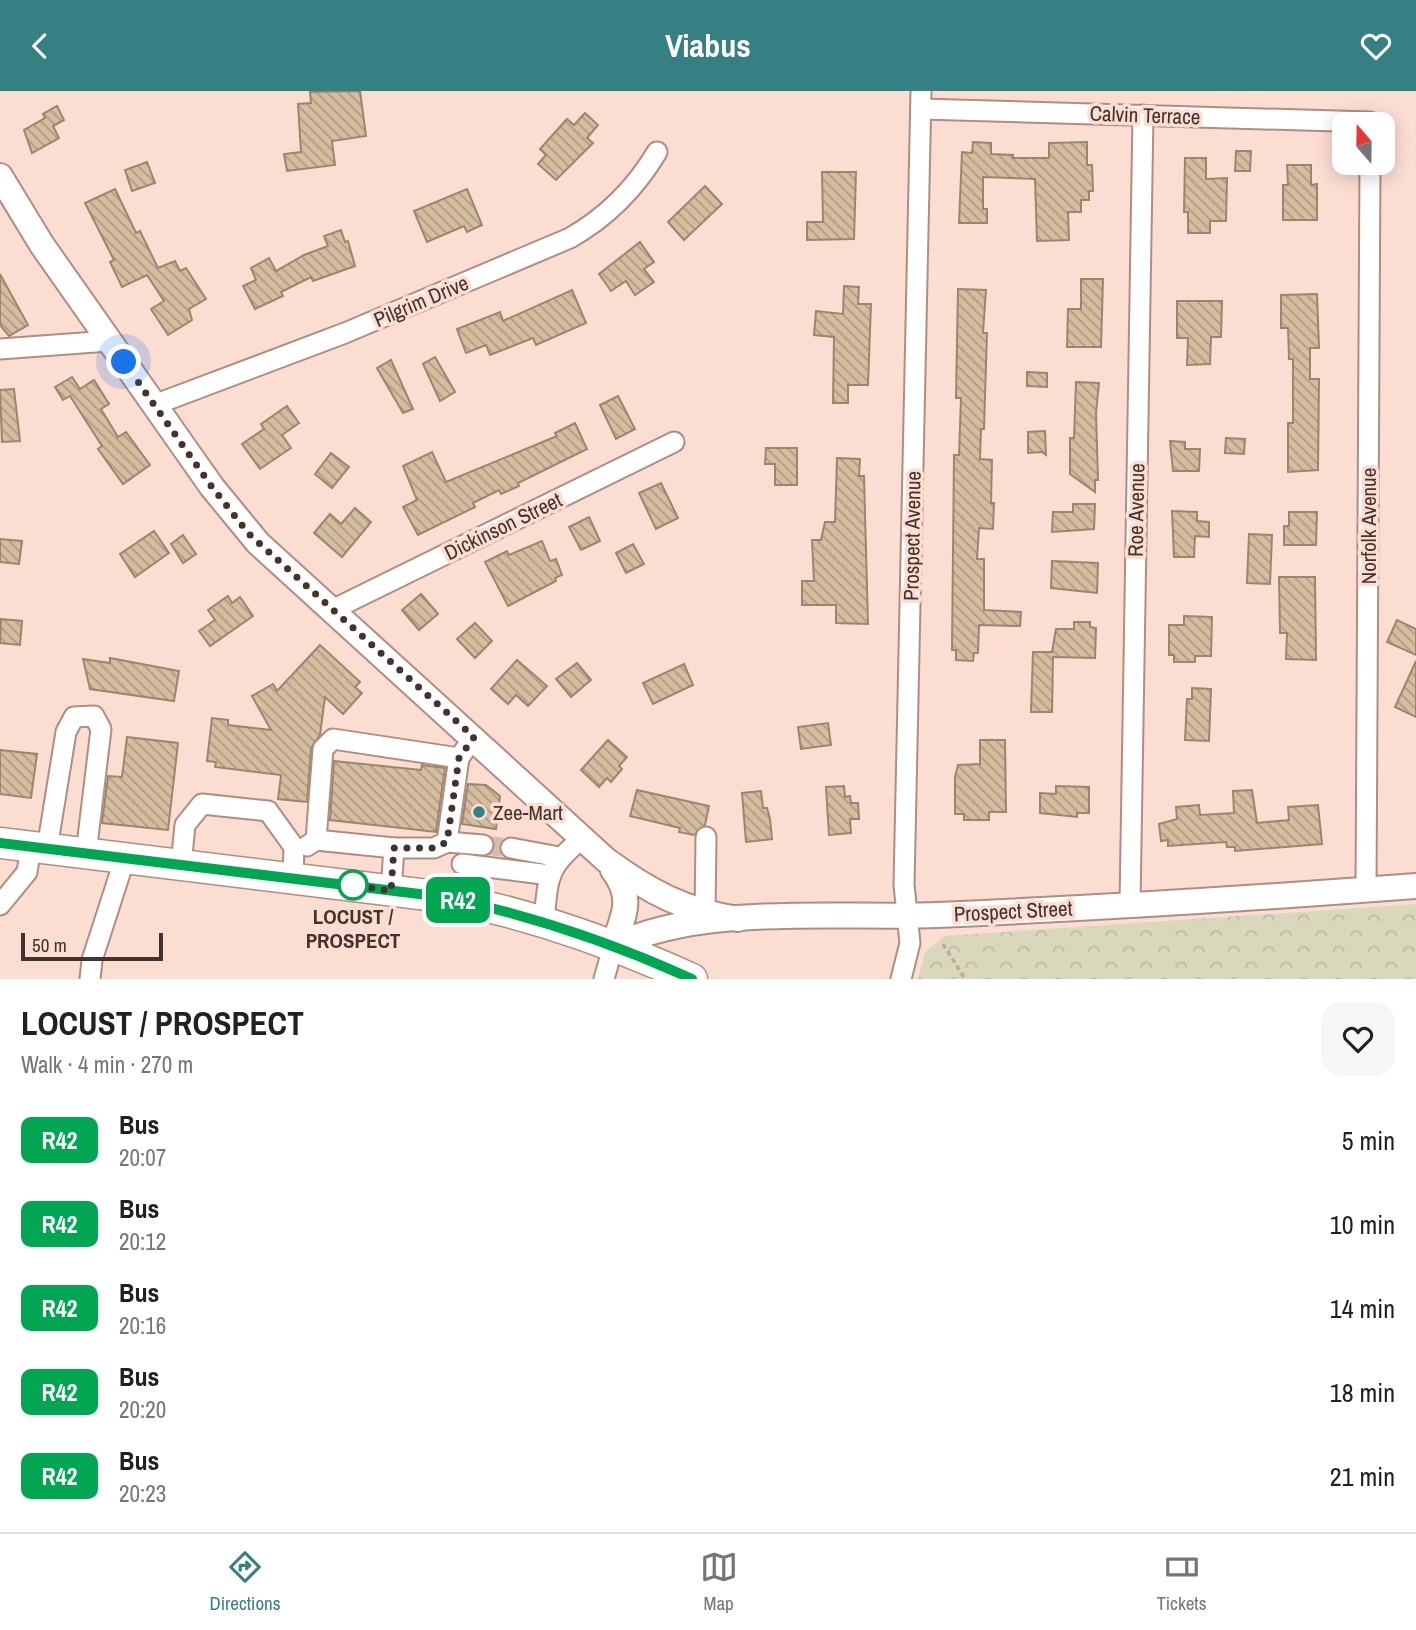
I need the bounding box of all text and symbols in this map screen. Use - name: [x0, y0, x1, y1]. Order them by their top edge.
- text: Viabus: [665, 24, 751, 67]
- icon: back: [21, 27, 59, 65]
- icon: heart: [1357, 27, 1395, 65]
- street label: Calvin Terrace: [1089, 99, 1201, 131]
- north arrow: [1332, 112, 1395, 175]
- map controls: [1332, 112, 1395, 175]
- street label: Pilgrim Drive: [369, 268, 473, 334]
- your location: [106, 344, 141, 379]
- street label: Roe Avenue: [1121, 463, 1151, 557]
- street label: Norfolk Avenue: [1354, 468, 1383, 584]
- street label: Prospect Avenue: [896, 471, 928, 601]
- street label: Dickinson Street: [439, 485, 567, 567]
- place label: Zee-Mart: [493, 798, 563, 827]
- marker: Zee-Mart: [471, 804, 487, 820]
- marker: LOCUST / PROSPECT: [338, 870, 368, 900]
- line badge: R42: [418, 877, 498, 923]
- text: R42: [440, 884, 476, 916]
- street label: Prospect Street: [953, 893, 1073, 929]
- place label: LOCUST / PROSPECT: [306, 902, 401, 955]
- scale bar: [21, 930, 163, 962]
- text: 50 m: [32, 932, 67, 958]
- text: LOCUST / PROSPECT: [21, 1001, 304, 1045]
- button: heart: [1321, 1002, 1395, 1076]
- text: Walk · 4 min · 270 m: [21, 1049, 193, 1080]
- text: Bus: [119, 1107, 159, 1142]
- text: 5 min: [1342, 1123, 1395, 1158]
- text: R42: [41, 1124, 78, 1156]
- text: 20:07: [119, 1142, 166, 1173]
- text: Bus: [119, 1191, 159, 1226]
- text: 10 min: [1330, 1207, 1395, 1242]
- text: R42: [41, 1208, 78, 1240]
- text: 20:12: [119, 1226, 166, 1257]
- text: Bus: [119, 1275, 159, 1310]
- text: 14 min: [1330, 1291, 1395, 1326]
- text: R42: [41, 1292, 78, 1324]
- text: 20:16: [119, 1310, 166, 1341]
- text: Bus: [119, 1359, 159, 1394]
- text: 18 min: [1330, 1375, 1395, 1410]
- text: R42: [41, 1376, 78, 1408]
- text: 20:20: [119, 1394, 166, 1425]
- text: Bus: [119, 1443, 159, 1478]
- text: 21 min: [1330, 1459, 1395, 1494]
- text: R42: [41, 1460, 78, 1492]
- text: 20:23: [119, 1478, 166, 1509]
- tab: Directions: [210, 1548, 281, 1616]
- tab: Map: [700, 1548, 738, 1616]
- tab: Tickets: [1157, 1548, 1206, 1616]

